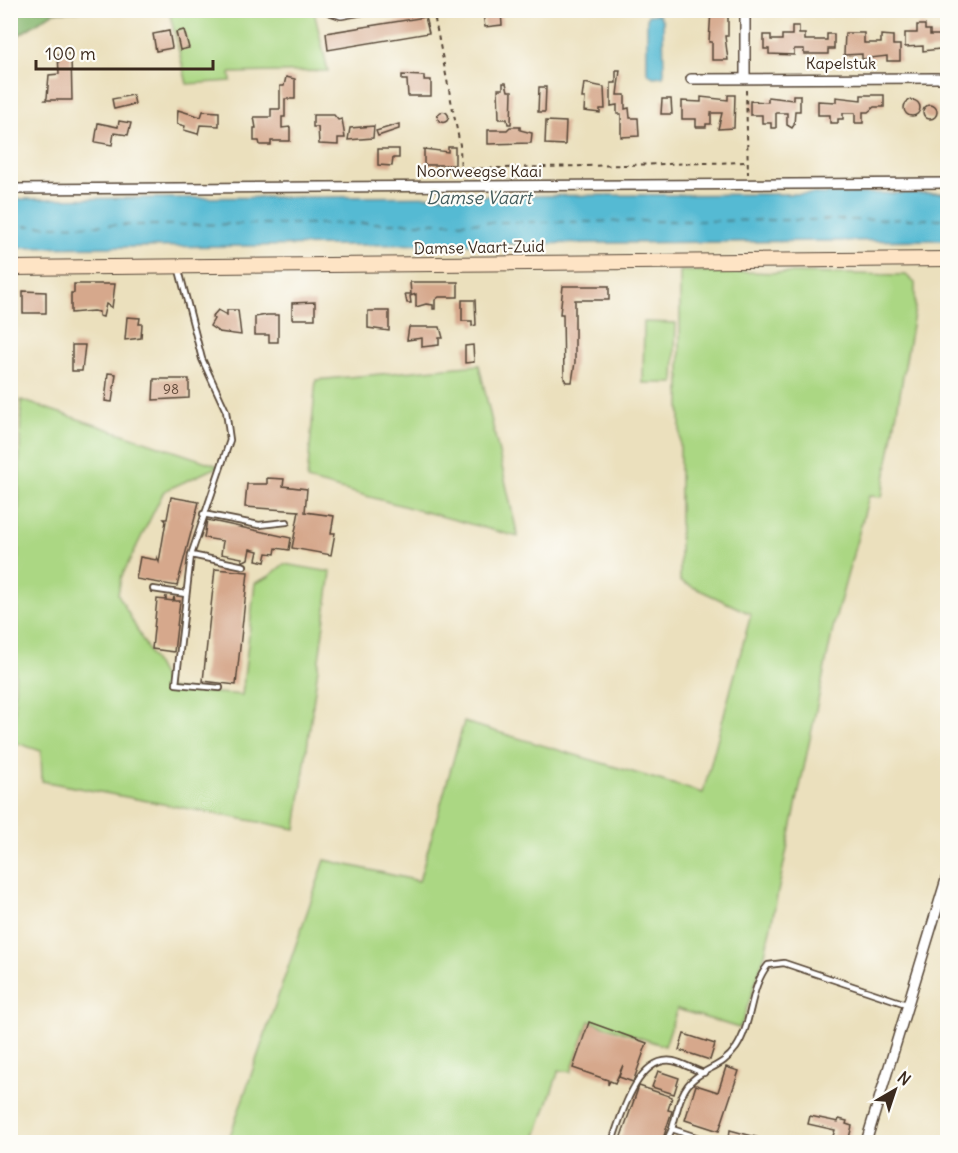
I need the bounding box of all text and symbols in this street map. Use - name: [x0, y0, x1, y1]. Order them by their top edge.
- scale bar: [36, 33, 213, 71]
- text: 100 m: [45, 42, 96, 65]
- street label: Kapelstuk: [806, 53, 876, 73]
- street label: Noorweegse Kaai: [416, 161, 542, 181]
- water label: Damse Vaart: [426, 186, 534, 209]
- street label: Damse Vaart-Zuid: [413, 236, 545, 258]
- house number: 98: [163, 380, 179, 398]
- north arrow: [865, 1060, 925, 1120]
- text: N: [894, 1067, 915, 1090]

